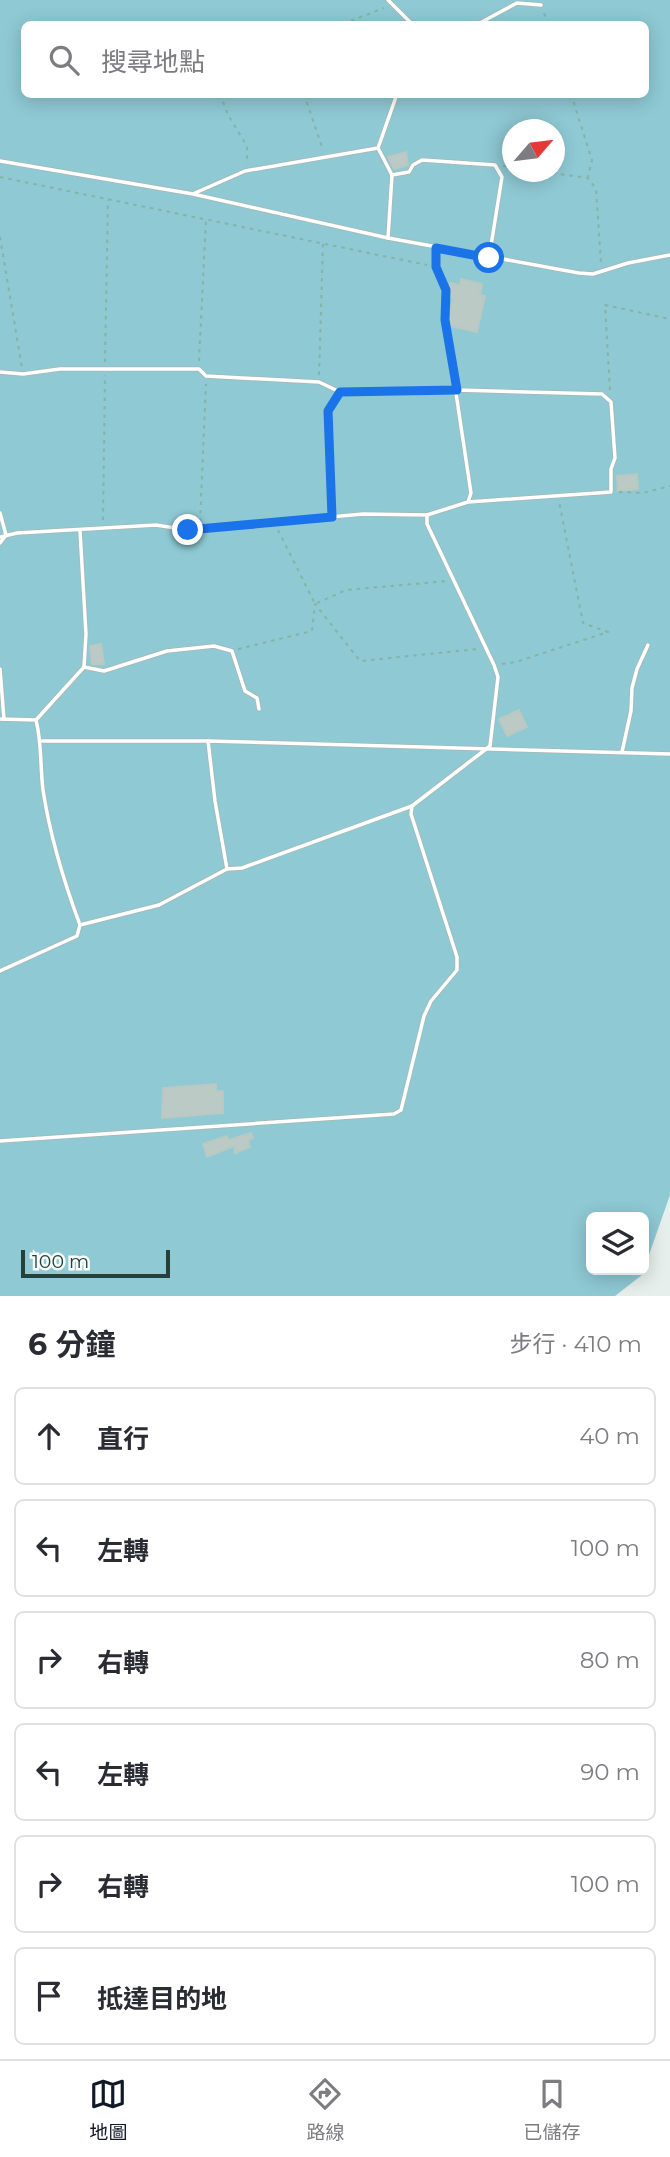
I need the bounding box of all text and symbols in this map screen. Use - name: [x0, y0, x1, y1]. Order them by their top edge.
- search box: [21, 21, 649, 98]
- icon: search: [45, 41, 83, 79]
- text: 搜尋地點: [101, 46, 205, 78]
- north arrow: [502, 119, 565, 182]
- route start: [473, 242, 504, 273]
- route end: [172, 514, 203, 545]
- map controls: [586, 1212, 649, 1275]
- button: layers: [586, 1212, 649, 1275]
- scale bar: [21, 1247, 170, 1279]
- text: 100 m: [32, 1250, 89, 1273]
- text: 6 分鐘: [28, 1326, 116, 1363]
- text: 步行 · 410 m: [510, 1330, 642, 1358]
- icon: ahead: [30, 1417, 68, 1455]
- text: 40 m: [579, 1422, 640, 1450]
- text: 直行: [97, 1423, 149, 1455]
- icon: left: [30, 1529, 68, 1567]
- text: 100 m: [571, 1534, 640, 1562]
- text: 左轉: [97, 1535, 149, 1567]
- icon: right: [30, 1641, 68, 1679]
- text: 80 m: [580, 1646, 640, 1674]
- text: 右轉: [97, 1647, 149, 1679]
- icon: left: [30, 1753, 68, 1791]
- text: 90 m: [580, 1758, 640, 1786]
- text: 左轉: [97, 1759, 149, 1791]
- icon: right: [30, 1865, 68, 1903]
- text: 100 m: [571, 1870, 640, 1898]
- text: 右轉: [97, 1871, 149, 1903]
- icon: arrive: [30, 1977, 68, 2015]
- text: 抵達目的地: [97, 1983, 227, 2015]
- tab: 地圖: [89, 2075, 128, 2144]
- tab: 路線: [306, 2075, 345, 2144]
- tab: 已儲存: [523, 2075, 581, 2144]

